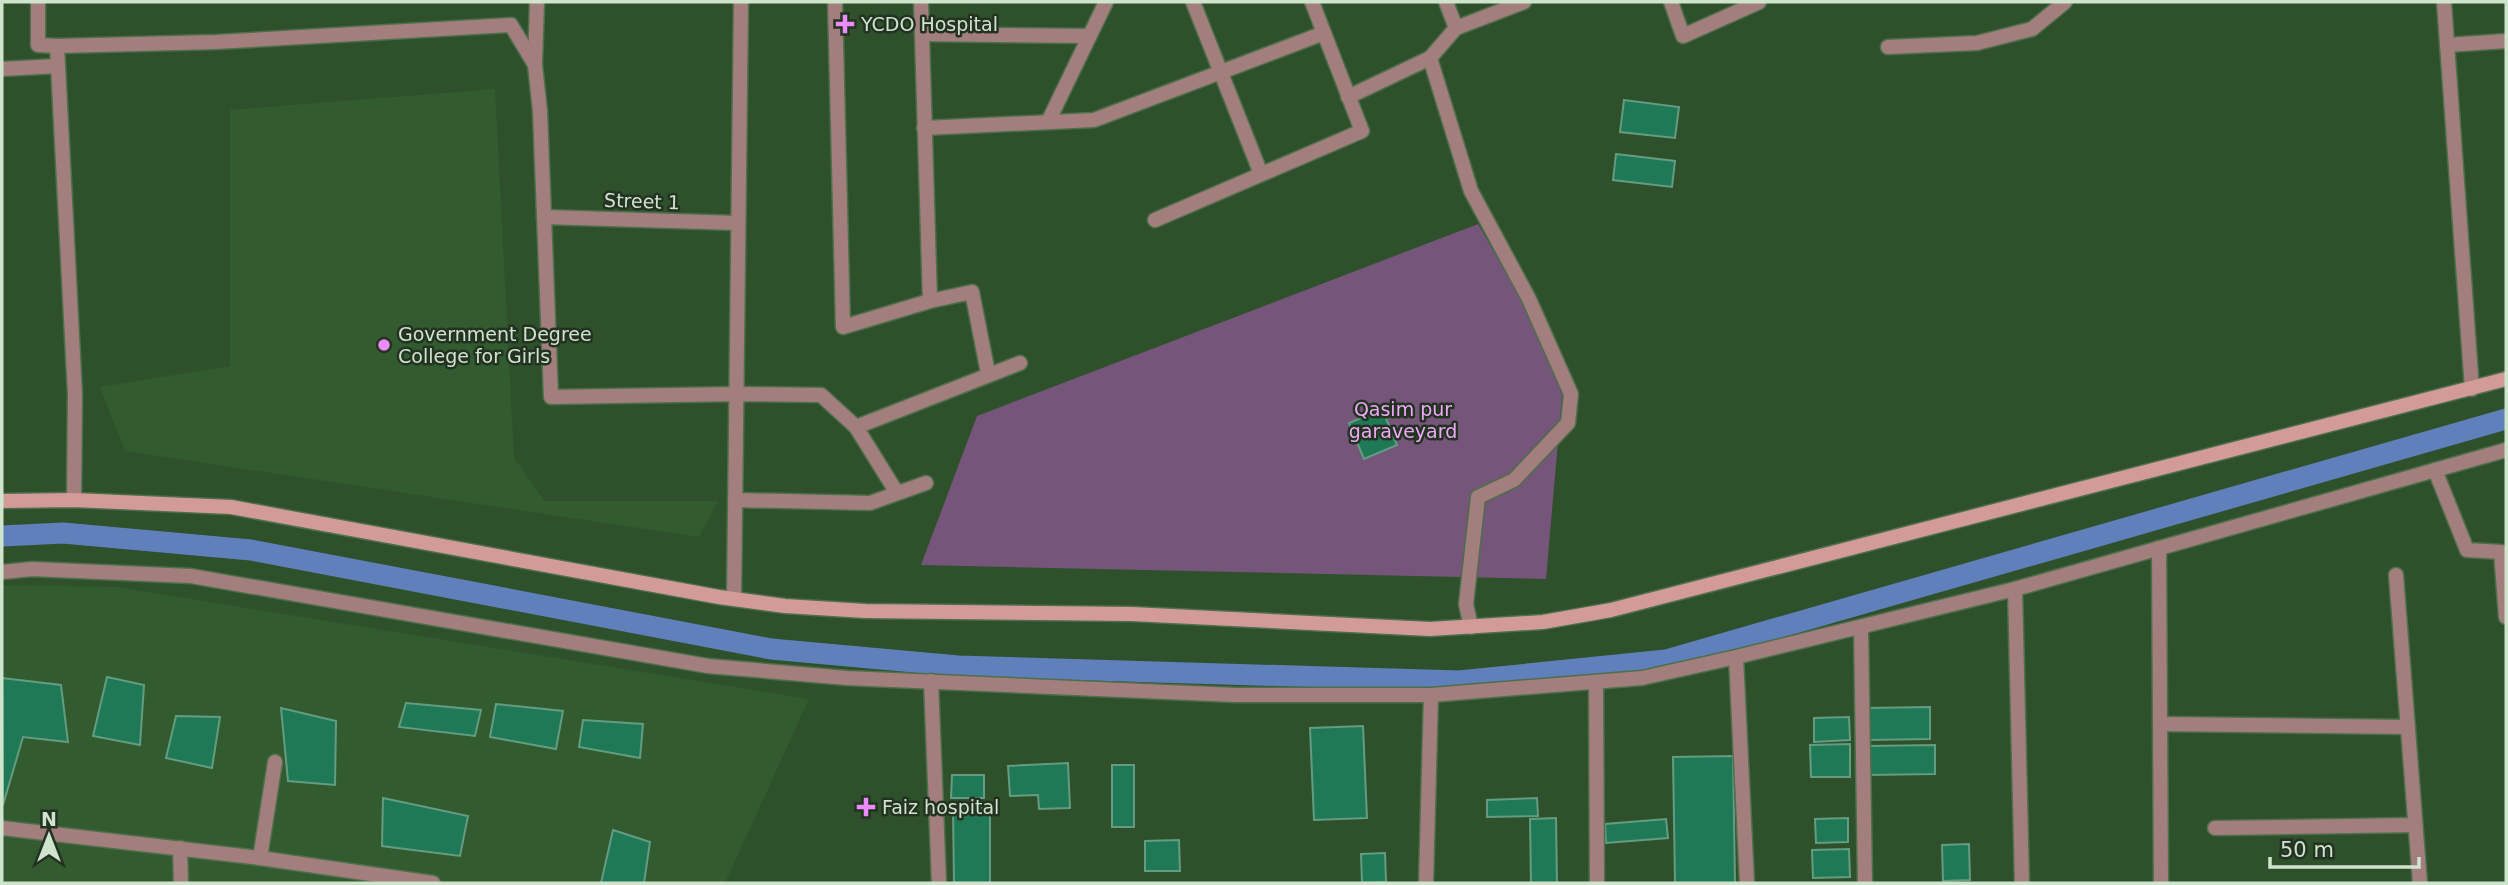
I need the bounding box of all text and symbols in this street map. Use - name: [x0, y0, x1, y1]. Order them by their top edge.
- place label: YCDO Hospital: [860, 13, 998, 35]
- marker: YCDO Hospital: [835, 14, 855, 34]
- street label: Street 1: [604, 189, 680, 213]
- place label: Government Degree College for Girls: [398, 323, 592, 367]
- marker: Government Degree College for Girls: [376, 337, 392, 353]
- park label: Qasim pur garaveyard: [1349, 398, 1457, 442]
- place label: Faiz hospital: [882, 796, 999, 818]
- marker: Faiz hospital: [856, 797, 876, 817]
- north arrow: [14, 801, 84, 871]
- text: N: [41, 808, 57, 830]
- scale bar: [2270, 826, 2419, 870]
- text: 50 m: [2280, 838, 2334, 862]

